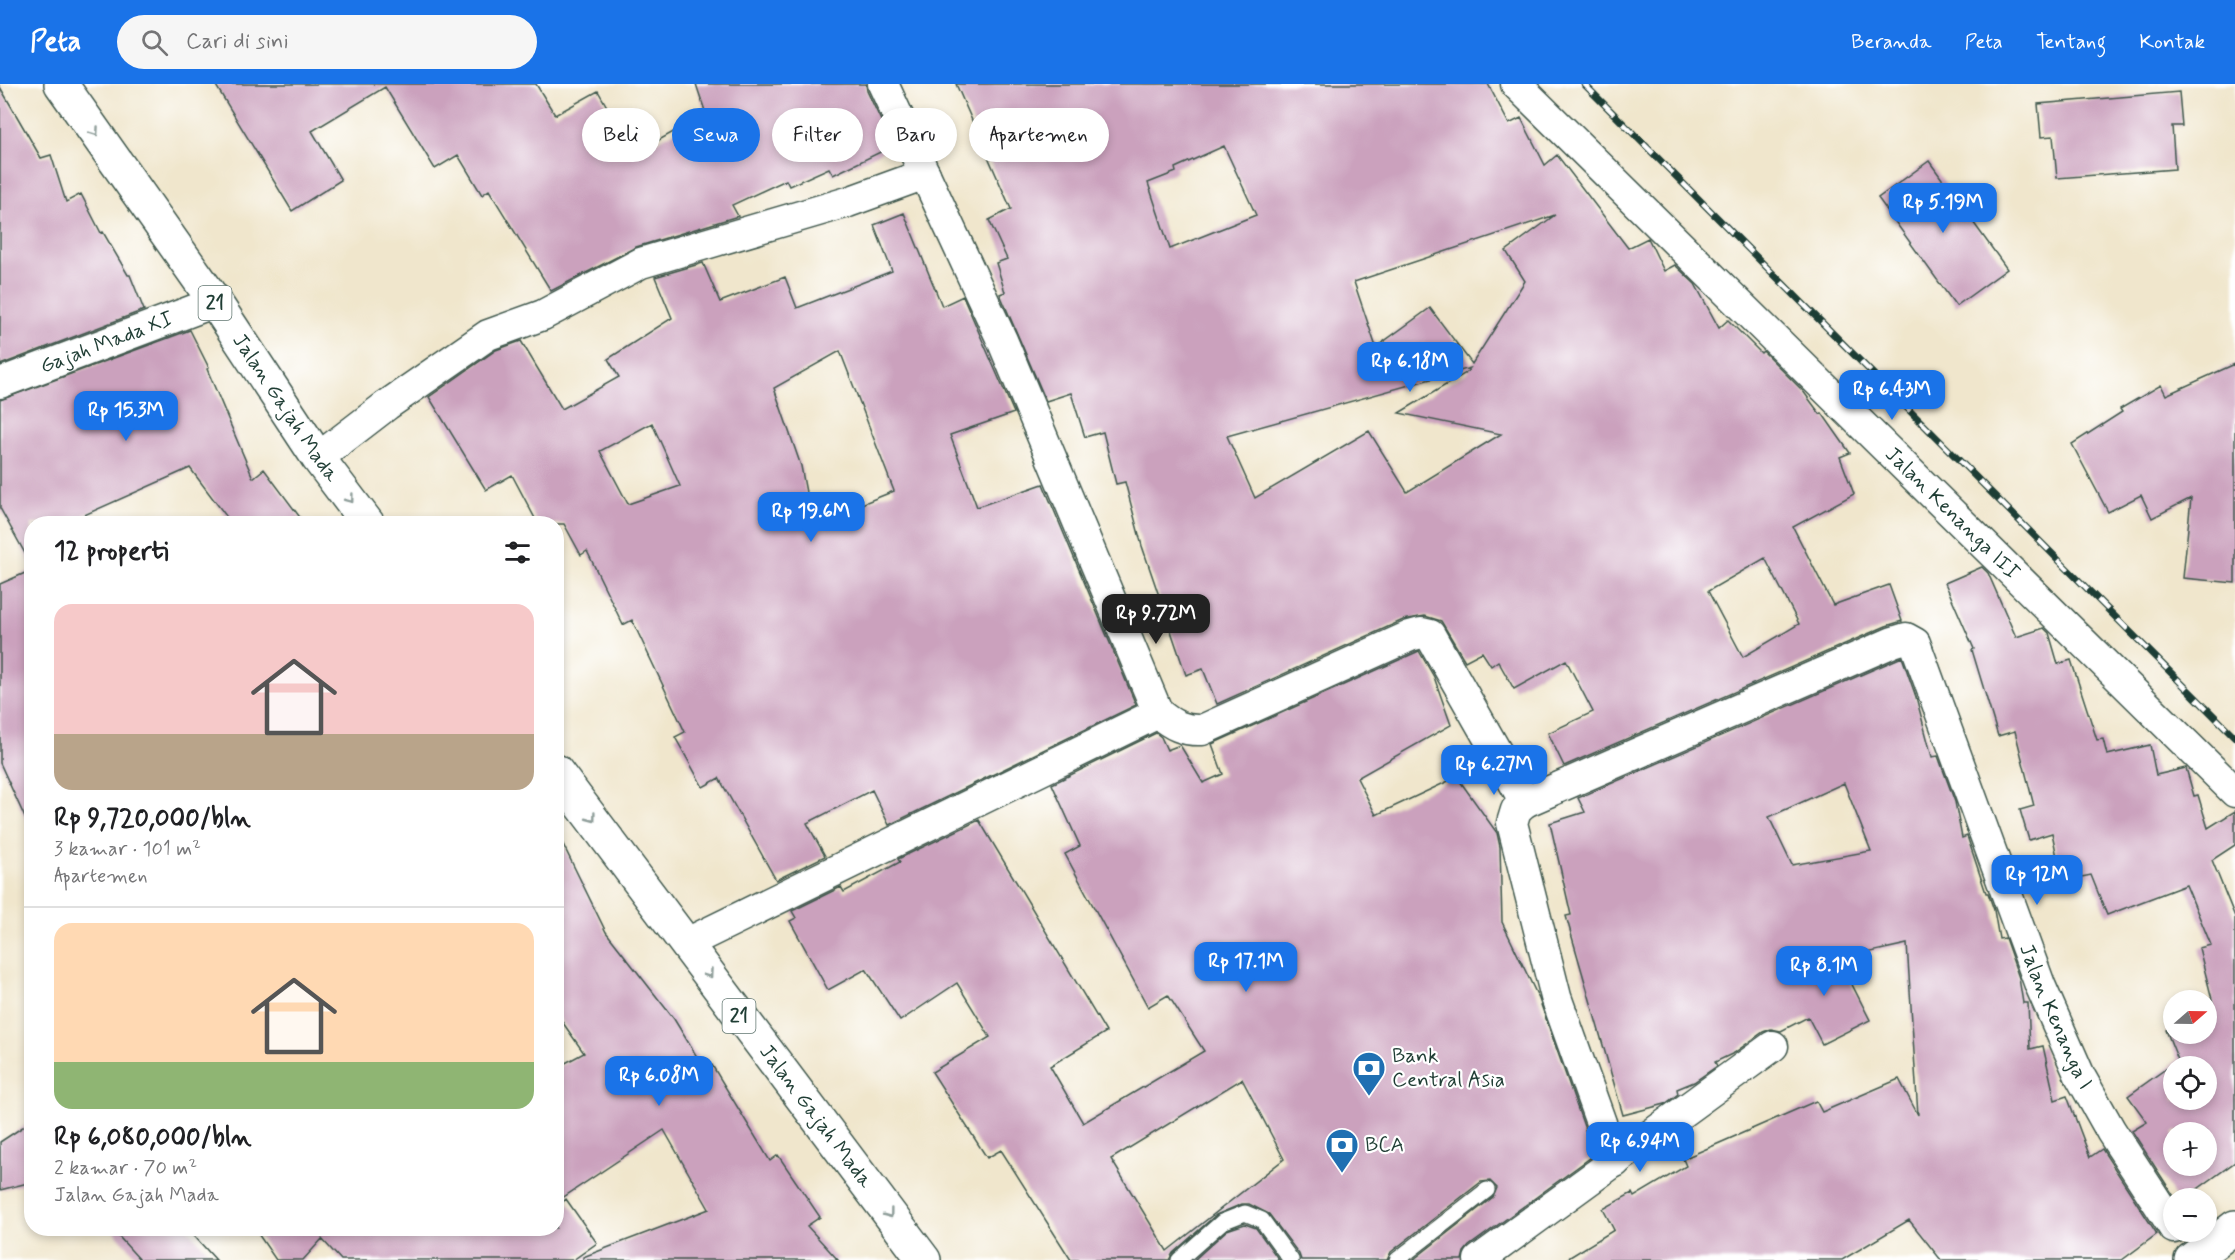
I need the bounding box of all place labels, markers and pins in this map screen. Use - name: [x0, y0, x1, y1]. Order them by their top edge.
- pin: Rp 5.19M: [1881, 183, 2005, 234]
- pin: Rp 6.18M: [1348, 342, 1472, 393]
- pin: Rp 6.43M: [1830, 370, 1954, 421]
- pin: Rp 15.3M: [64, 391, 188, 442]
- pin: Rp 19.6M: [749, 492, 873, 543]
- pin: Rp 9.72M: [1094, 594, 1218, 645]
- pin: Rp 6.27M: [1432, 745, 1556, 796]
- pin: Rp 12M: [1988, 855, 2086, 906]
- pin: Rp 17.1M: [1184, 942, 1308, 993]
- pin: Rp 8.1M: [1769, 946, 1879, 997]
- place label: Bank Central Asia: [1392, 1042, 1505, 1094]
- bank icon: Bank Central Asia: [1351, 1050, 1387, 1097]
- pin: Rp 6.08M: [597, 1056, 721, 1107]
- pin: Rp 6.94M: [1578, 1122, 1702, 1173]
- bank icon: BCA: [1324, 1127, 1360, 1174]
- place label: BCA: [1365, 1131, 1404, 1159]

